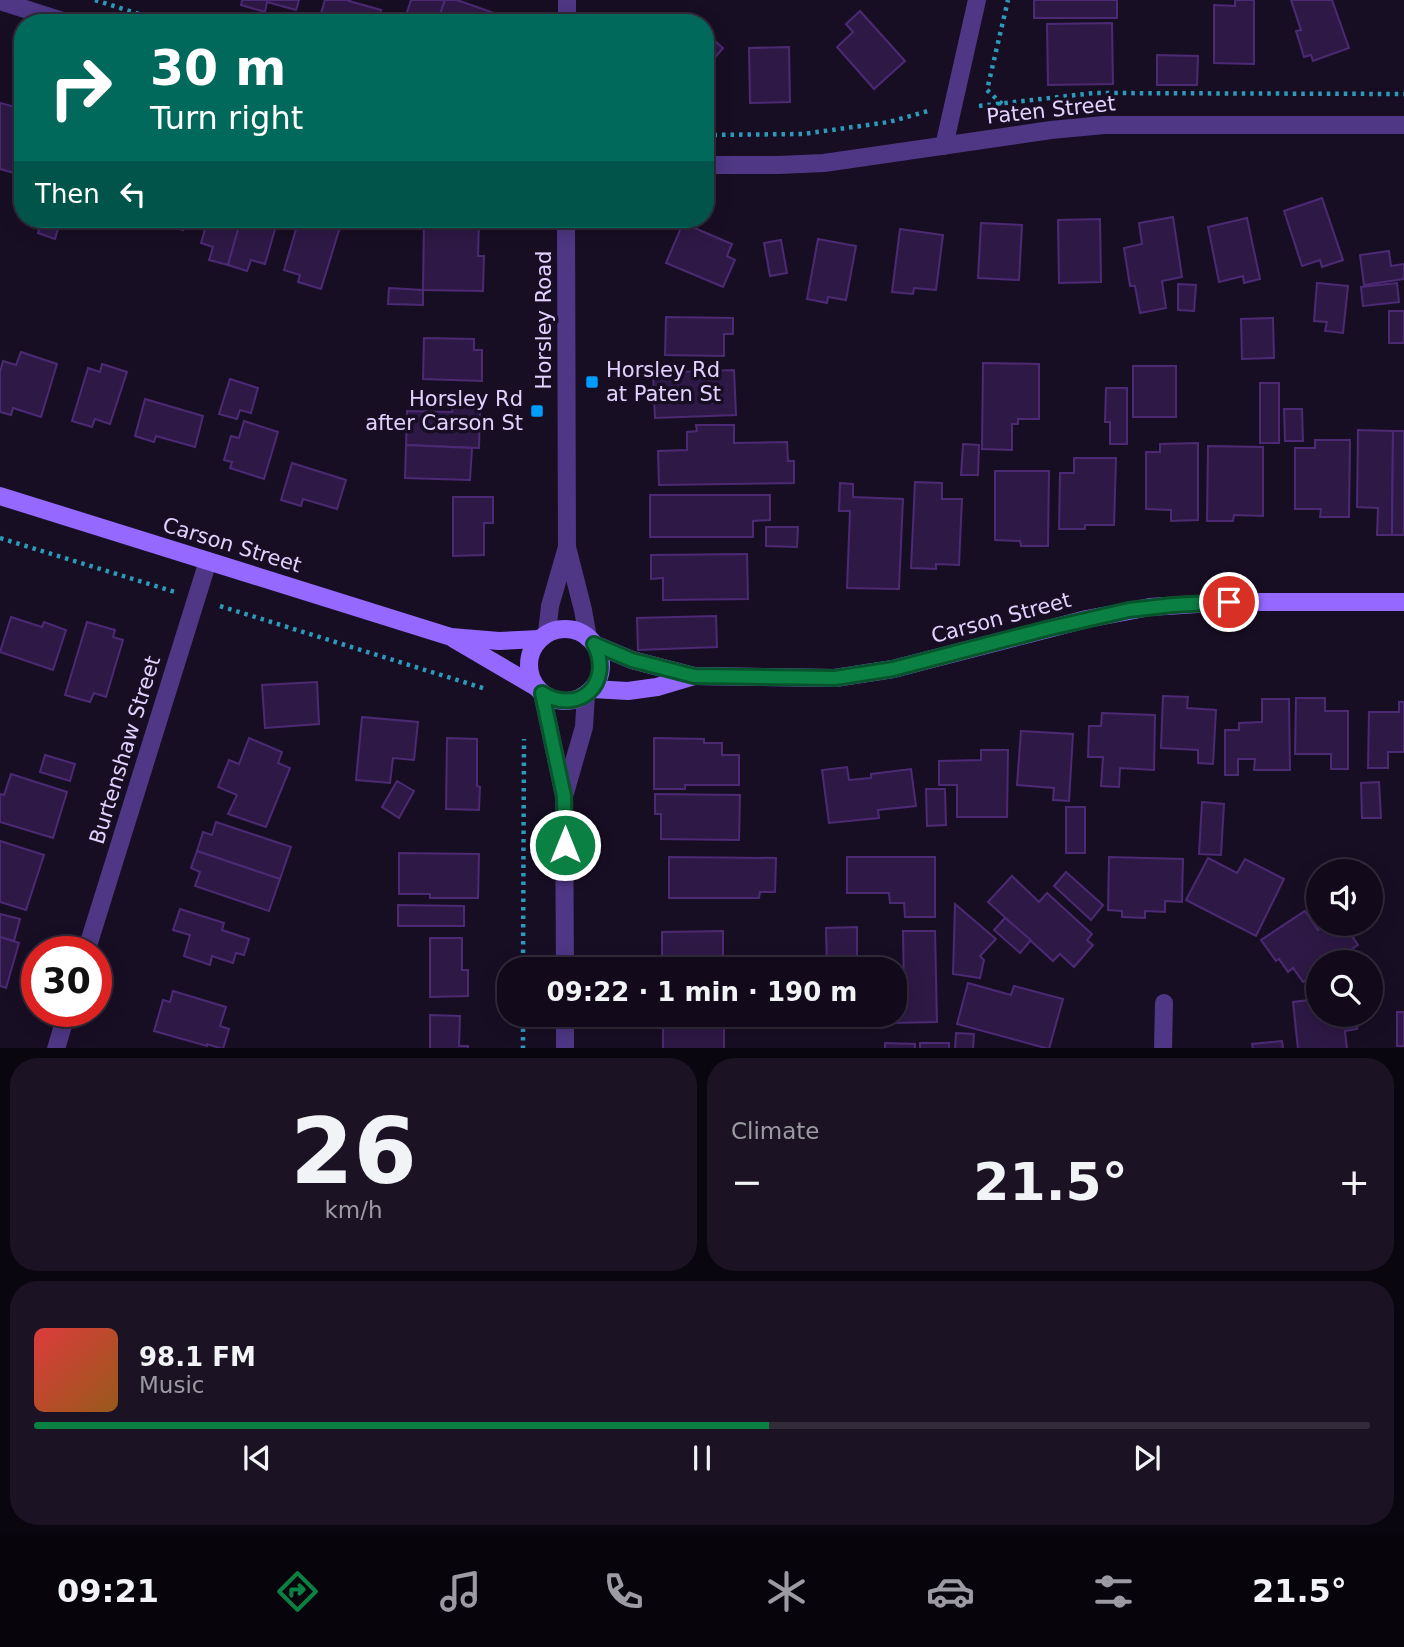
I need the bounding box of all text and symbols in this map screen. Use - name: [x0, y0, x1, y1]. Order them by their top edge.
- text: 30 m: [150, 40, 286, 97]
- icon: right: [35, 42, 126, 133]
- street label: Paten Street: [985, 91, 1117, 129]
- text: Turn right: [150, 99, 303, 137]
- icon: left: [114, 175, 152, 213]
- text: Then: [35, 179, 100, 209]
- street label: Horsley Road: [532, 251, 556, 389]
- place label: Horsley Rd at Paten St: [606, 358, 721, 406]
- marker: Horsley Rd at Paten St: [584, 374, 600, 390]
- place label: Horsley Rd after Carson St: [365, 387, 523, 435]
- marker: Horsley Rd after Carson St: [529, 403, 545, 419]
- street label: Carson Street: [160, 513, 304, 577]
- pin: [1199, 572, 1259, 632]
- icon: arrive: [1210, 583, 1248, 621]
- street label: Carson Street: [928, 588, 1074, 648]
- street label: Burtenshaw Street: [85, 653, 165, 847]
- position arrow: [528, 808, 602, 882]
- map controls: [1306, 859, 1383, 1027]
- button: sound: [1306, 859, 1383, 936]
- speed limit sign: 30: [21, 936, 112, 1027]
- button: search: [1306, 950, 1383, 1027]
- text: 09:22 · 1 min · 190 m: [547, 977, 857, 1007]
- text: 26: [290, 1099, 417, 1204]
- text: Climate: [731, 1118, 820, 1144]
- text: 21.5°: [973, 1152, 1128, 1212]
- text: −: [731, 1160, 763, 1204]
- text: +: [1338, 1160, 1370, 1204]
- text: km/h: [324, 1197, 383, 1223]
- text: 98.1 FM: [139, 1342, 256, 1372]
- text: Music: [139, 1372, 204, 1398]
- icon: previous: [238, 1439, 276, 1477]
- icon: pause: [683, 1439, 721, 1477]
- icon: next: [1128, 1439, 1166, 1477]
- icon: directions: [273, 1567, 322, 1616]
- icon: music: [436, 1567, 485, 1616]
- icon: phone: [599, 1567, 648, 1616]
- icon: climate: [762, 1567, 811, 1616]
- icon: car: [926, 1567, 975, 1616]
- icon: filters: [1089, 1567, 1138, 1616]
- text: 09:21: [57, 1572, 159, 1610]
- text: 21.5°: [1252, 1572, 1347, 1610]

